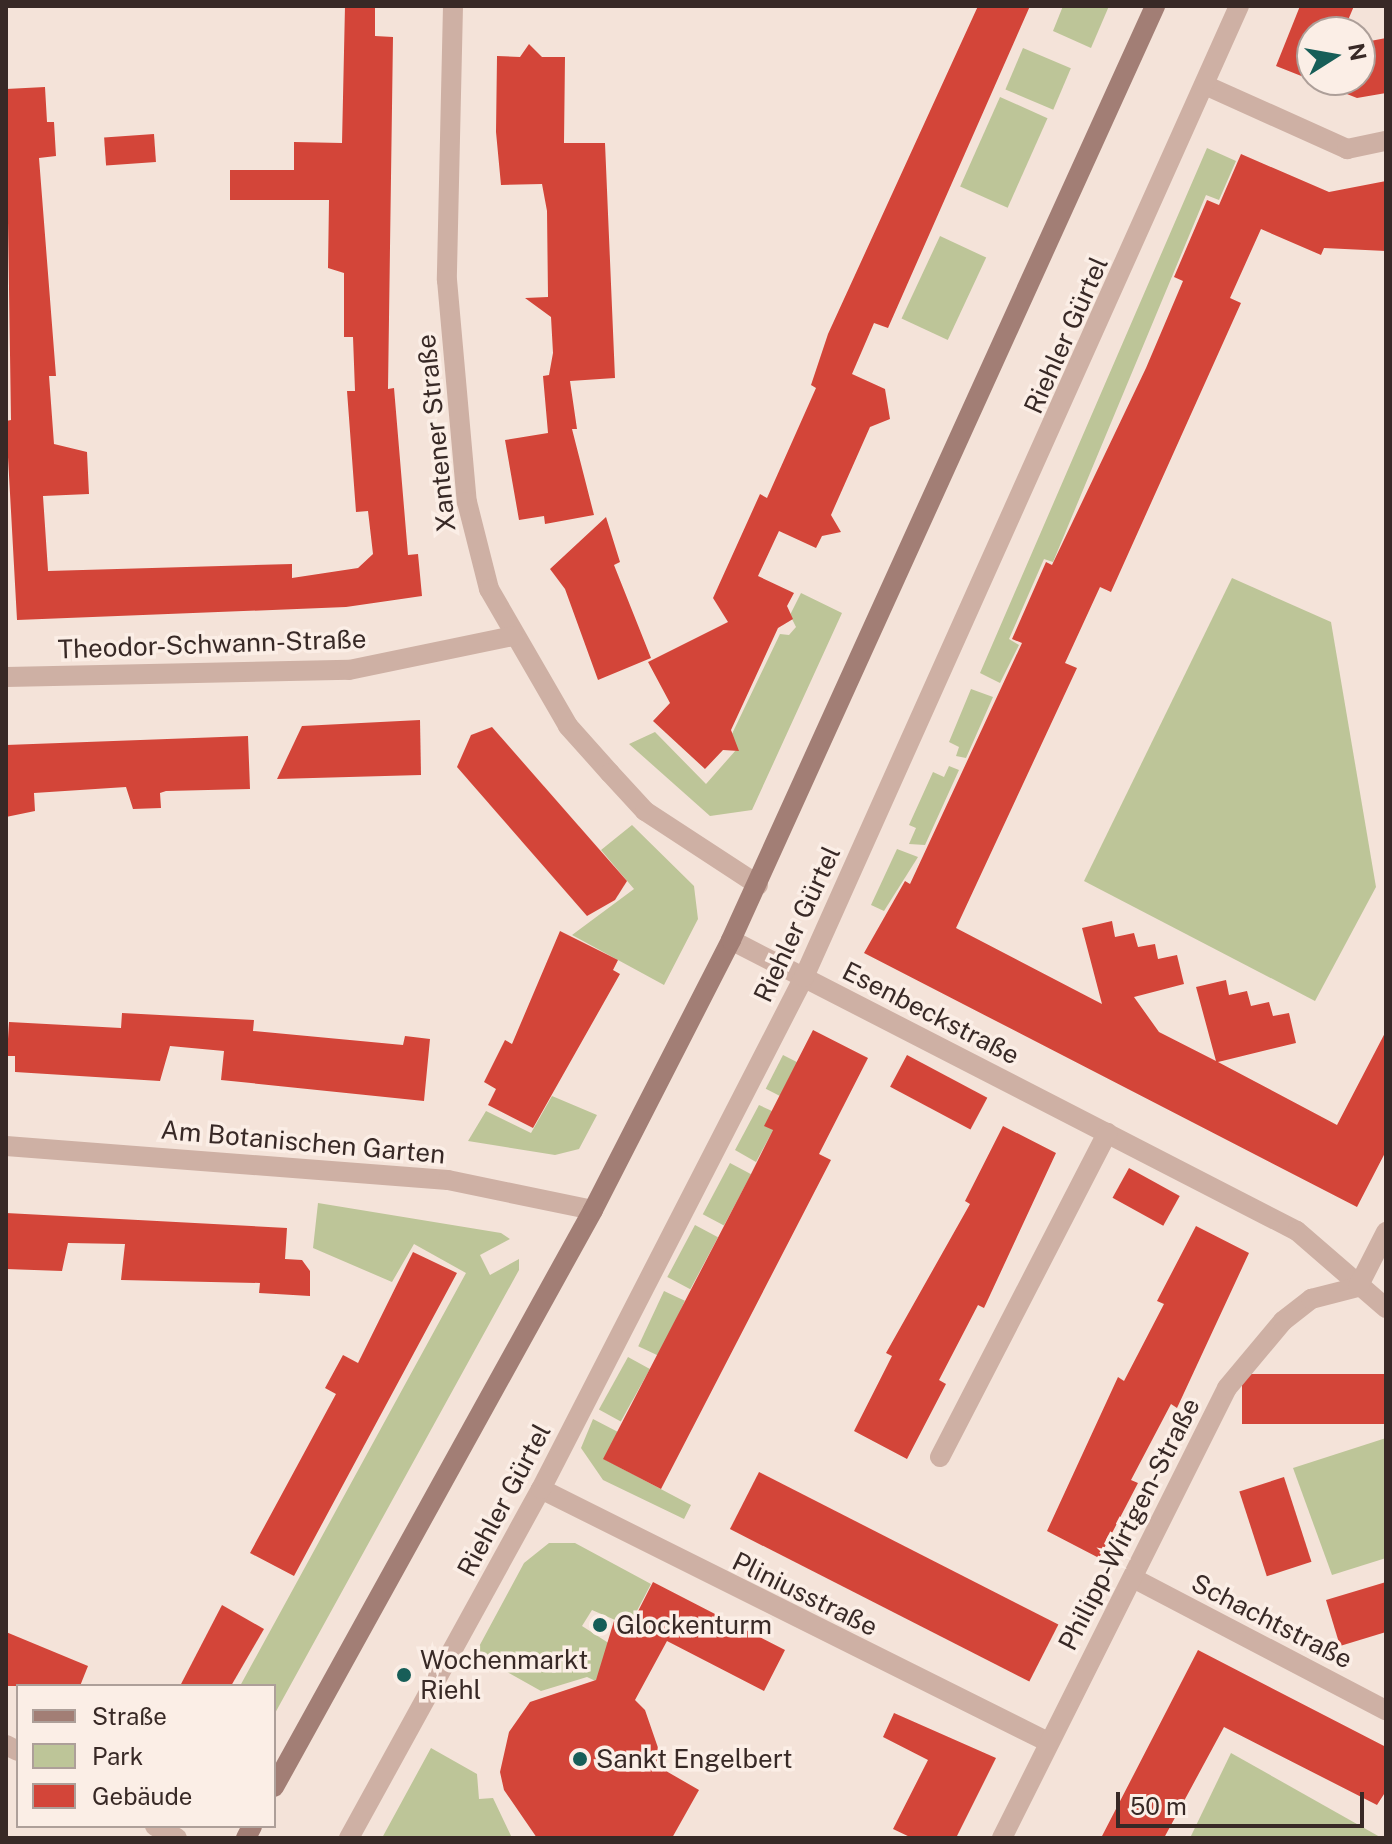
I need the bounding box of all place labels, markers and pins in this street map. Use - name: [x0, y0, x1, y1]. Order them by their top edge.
- place label: Glockenturm: [616, 1609, 772, 1641]
- marker: Glockenturm: [591, 1616, 609, 1634]
- place label: Wochenmarkt Riehl: [420, 1644, 588, 1706]
- marker: Wochenmarkt Riehl: [395, 1666, 413, 1684]
- place label: Sankt Engelbert: [596, 1743, 793, 1775]
- marker: Sankt Engelbert: [571, 1750, 589, 1768]

